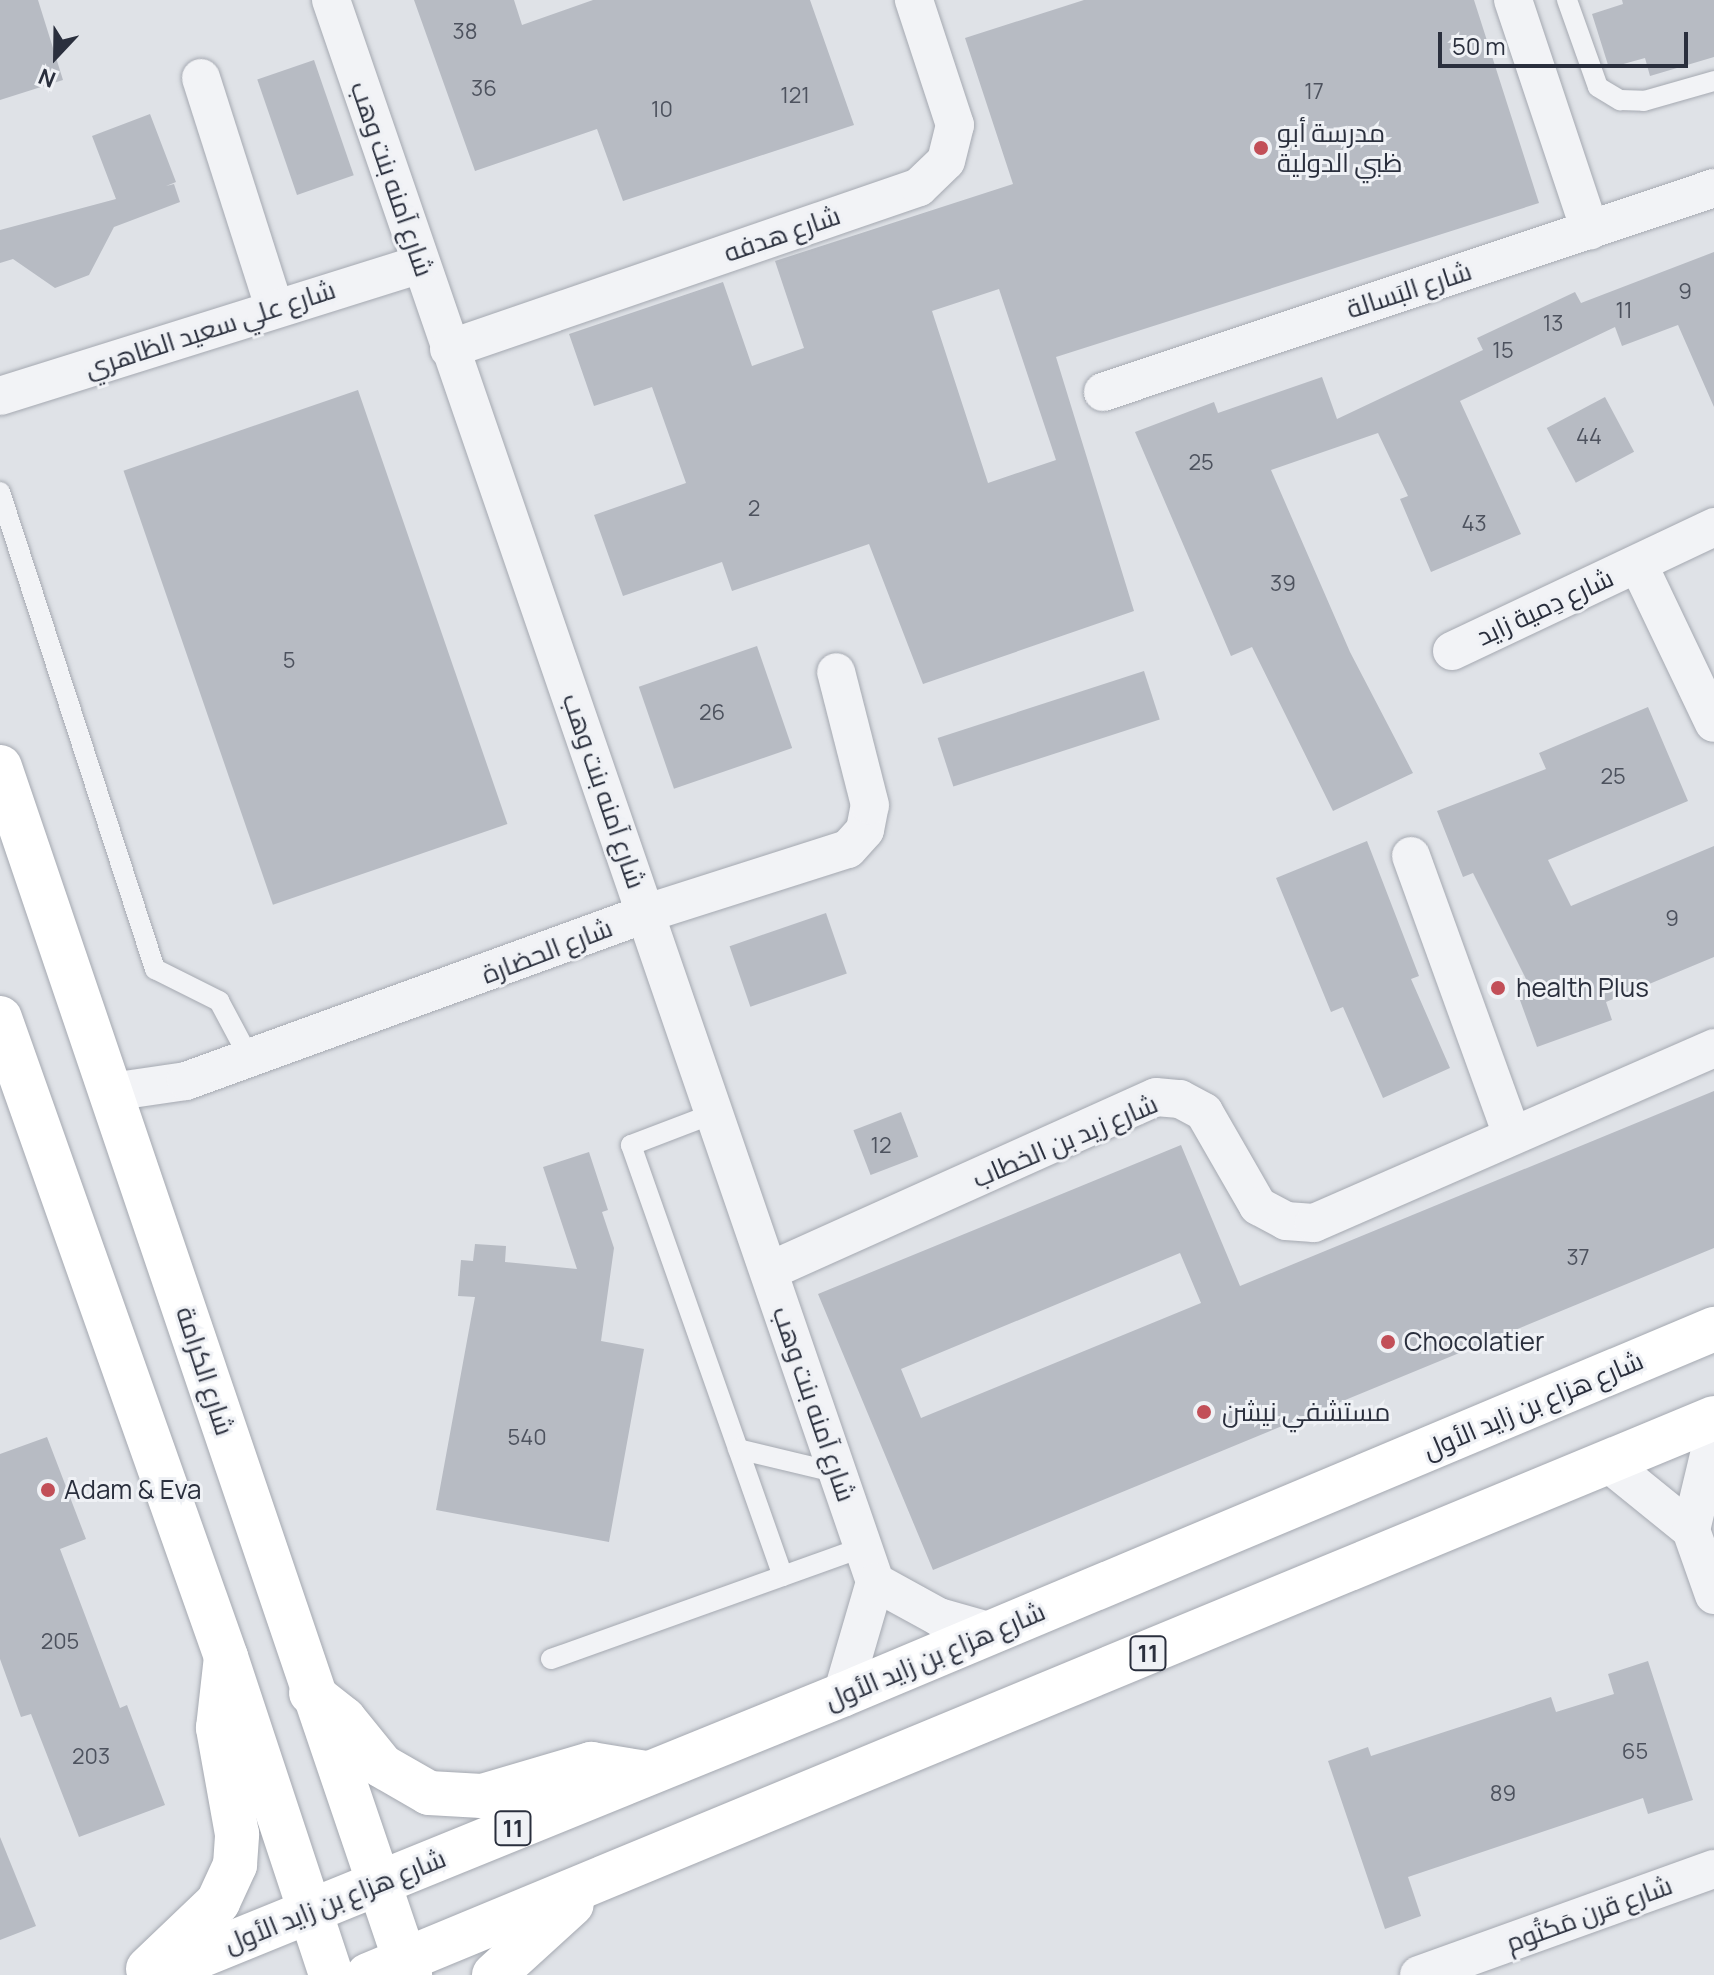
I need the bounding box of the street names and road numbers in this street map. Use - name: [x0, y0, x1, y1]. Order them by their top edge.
- street label: شارع آمنه بنت وهب: [344, 77, 440, 281]
- street label: شارع هدفه: [720, 200, 844, 268]
- street label: شارع البَسالة: [1343, 255, 1475, 325]
- street label: شارع علي سعيد الظاهري: [81, 274, 339, 384]
- street label: شارع دِمية زايد: [1472, 562, 1618, 652]
- street label: شارع آمنه بنت وهب: [556, 689, 652, 893]
- street label: شارع الحضارة: [477, 912, 617, 990]
- street label: شارع زيد بن الخطاب: [968, 1088, 1162, 1194]
- street label: شارع آمنه بنت وهب: [766, 1302, 862, 1506]
- street label: شارع الكرامة: [170, 1303, 240, 1439]
- street label: شارع هزاع بن زايد الأول: [1418, 1345, 1648, 1465]
- street label: شارع هزاع بن زايد الأول: [820, 1596, 1050, 1716]
- road number: 11: [1128, 1633, 1168, 1673]
- road number: 11: [493, 1808, 533, 1848]
- street label: شارع هزاع بن زايد الأول: [220, 1842, 450, 1960]
- street label: شارع قرن مَكتُوم: [1502, 1870, 1676, 1958]

